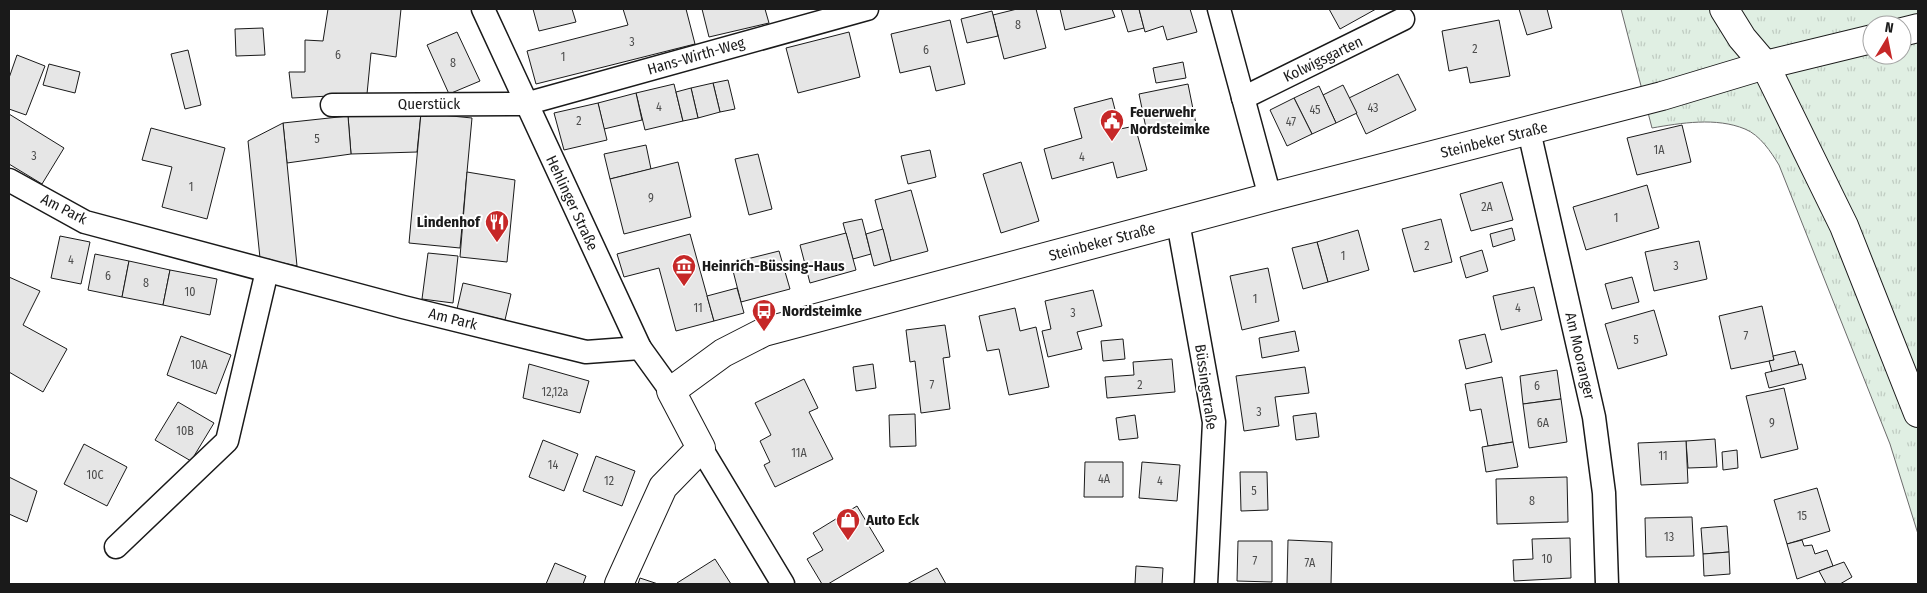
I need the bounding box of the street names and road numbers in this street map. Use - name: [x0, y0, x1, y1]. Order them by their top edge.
- street label: Kolwigsgarten: [1280, 32, 1366, 86]
- street label: Hans-Wirth-Weg: [645, 34, 747, 78]
- street label: Querstück: [398, 95, 460, 113]
- street label: Steinbeker Straße: [1439, 118, 1549, 162]
- street label: Hehlinger Straße: [542, 153, 602, 253]
- street label: Am Park: [38, 190, 90, 228]
- street label: Steinbeker Straße: [1047, 219, 1157, 265]
- street label: Am Park: [427, 304, 479, 334]
- street label: Am Mooranger: [1561, 311, 1599, 402]
- street label: Büssingstraße: [1191, 343, 1221, 431]

